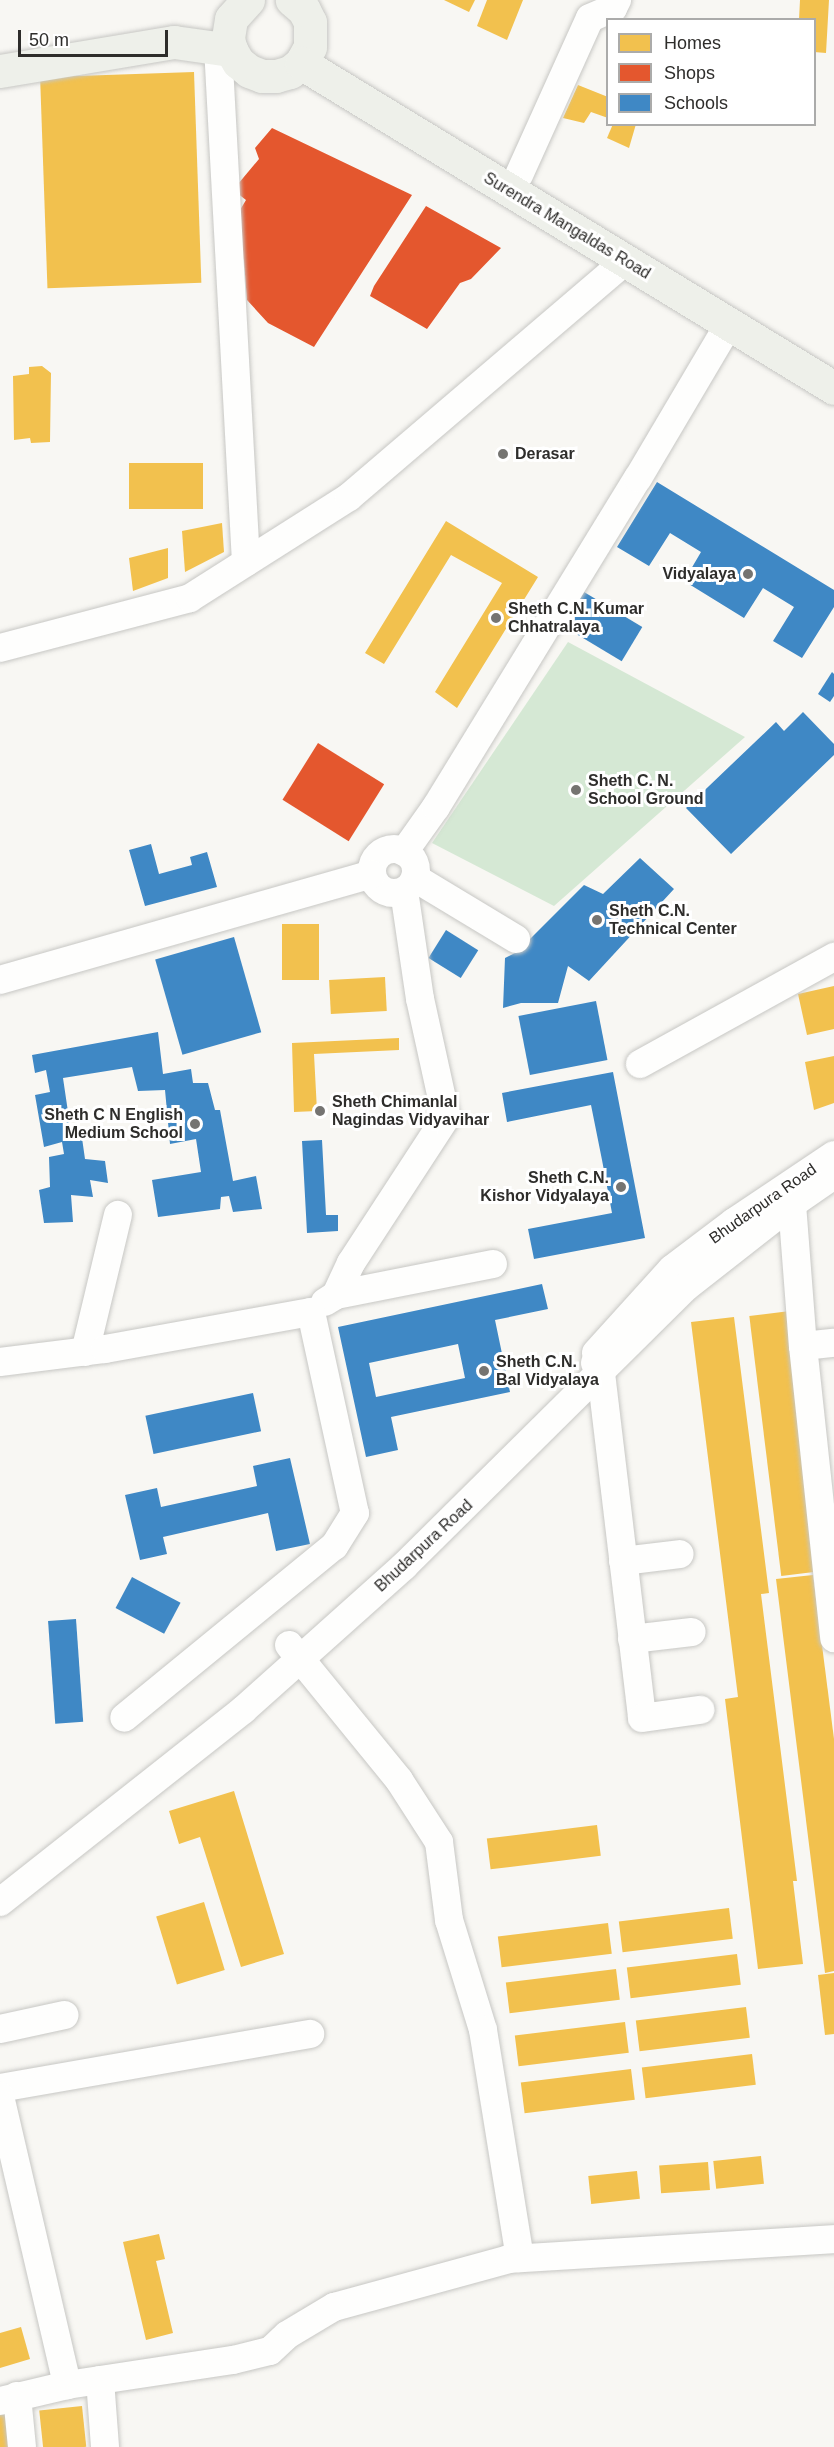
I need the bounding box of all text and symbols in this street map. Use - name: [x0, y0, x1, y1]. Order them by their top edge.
- scale bar: [21, 18, 171, 56]
- legend: [606, 18, 816, 126]
- text: 50 m: [29, 30, 69, 50]
- text: Homes: [664, 33, 721, 53]
- text: Shops: [664, 63, 715, 83]
- text: Schools: [664, 93, 728, 113]
- street label: Surendra Mangaldas Road: [480, 169, 654, 283]
- place label: Derasar: [515, 444, 575, 464]
- marker: Derasar: [496, 447, 510, 461]
- place label: Vidyalaya: [662, 564, 736, 584]
- marker: Vidyalaya: [741, 567, 755, 581]
- place label: Sheth C.N. Kumar Chhatralaya: [508, 599, 644, 637]
- marker: Sheth C.N. Kumar Chhatralaya: [489, 611, 503, 625]
- place label: Sheth C. N. School Ground: [588, 771, 704, 809]
- marker: Sheth C. N. School Ground: [569, 783, 583, 797]
- place label: Sheth C.N. Technical Center: [609, 901, 737, 939]
- marker: Sheth C.N. Technical Center: [590, 913, 604, 927]
- place label: Sheth Chimanlal Nagindas Vidyavihar: [332, 1092, 489, 1130]
- marker: Sheth Chimanlal Nagindas Vidyavihar: [313, 1104, 327, 1118]
- place label: Sheth C N English Medium School: [44, 1105, 183, 1143]
- marker: Sheth C N English Medium School: [188, 1117, 202, 1131]
- street label: Bhudarpura Road: [706, 1160, 820, 1248]
- place label: Sheth C.N. Kishor Vidyalaya: [480, 1168, 609, 1206]
- marker: Sheth C.N. Kishor Vidyalaya: [614, 1180, 628, 1194]
- place label: Sheth C.N. Bal Vidyalaya: [496, 1352, 599, 1390]
- marker: Sheth C.N. Bal Vidyalaya: [477, 1364, 491, 1378]
- street label: Bhudarpura Road: [371, 1496, 477, 1596]

